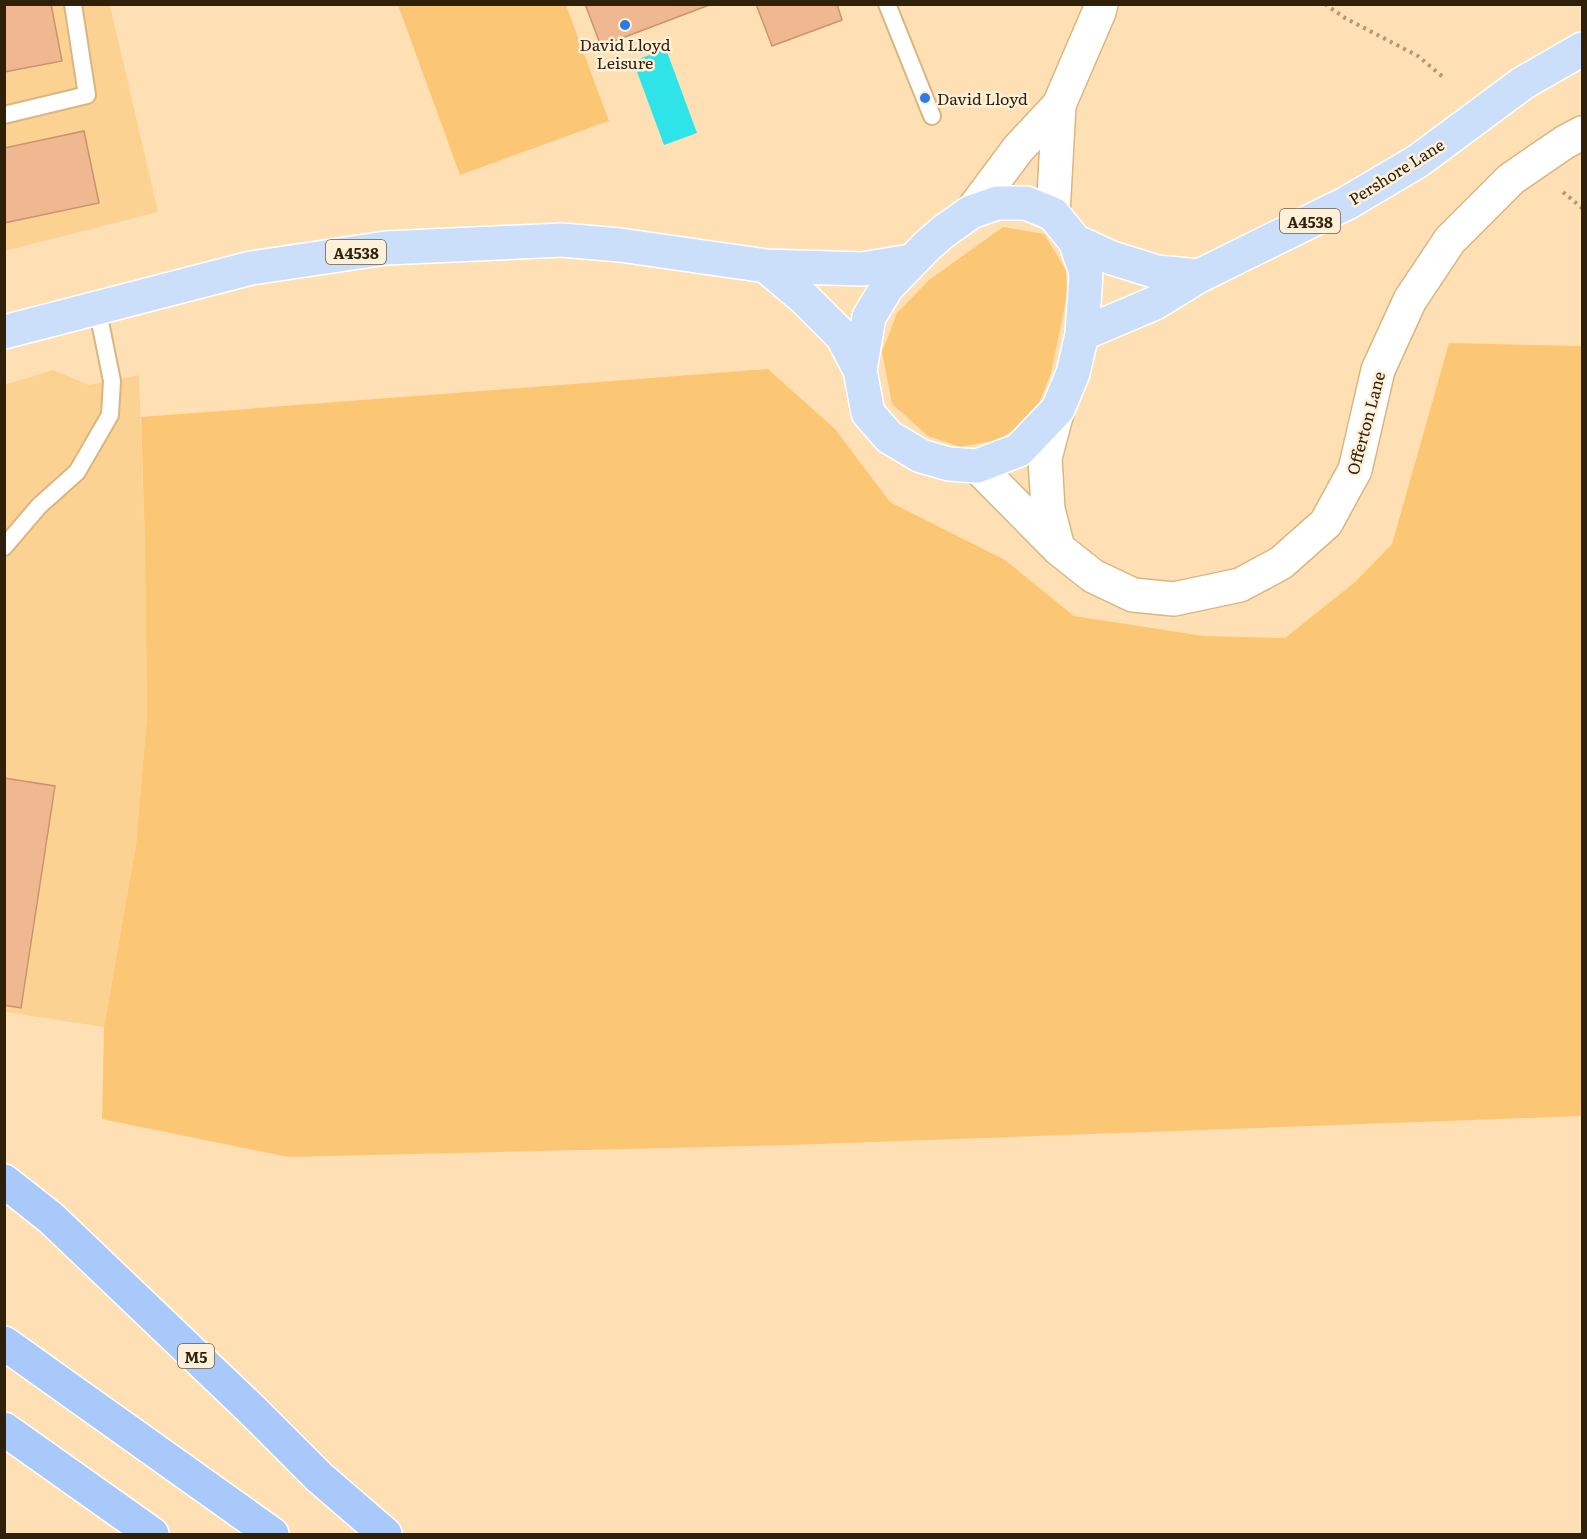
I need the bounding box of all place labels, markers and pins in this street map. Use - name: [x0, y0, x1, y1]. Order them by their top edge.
- marker: David Lloyd Leisure: [618, 18, 632, 32]
- place label: David Lloyd Leisure: [580, 32, 671, 74]
- place label: David Lloyd: [937, 86, 1028, 110]
- marker: David Lloyd: [918, 91, 932, 105]

